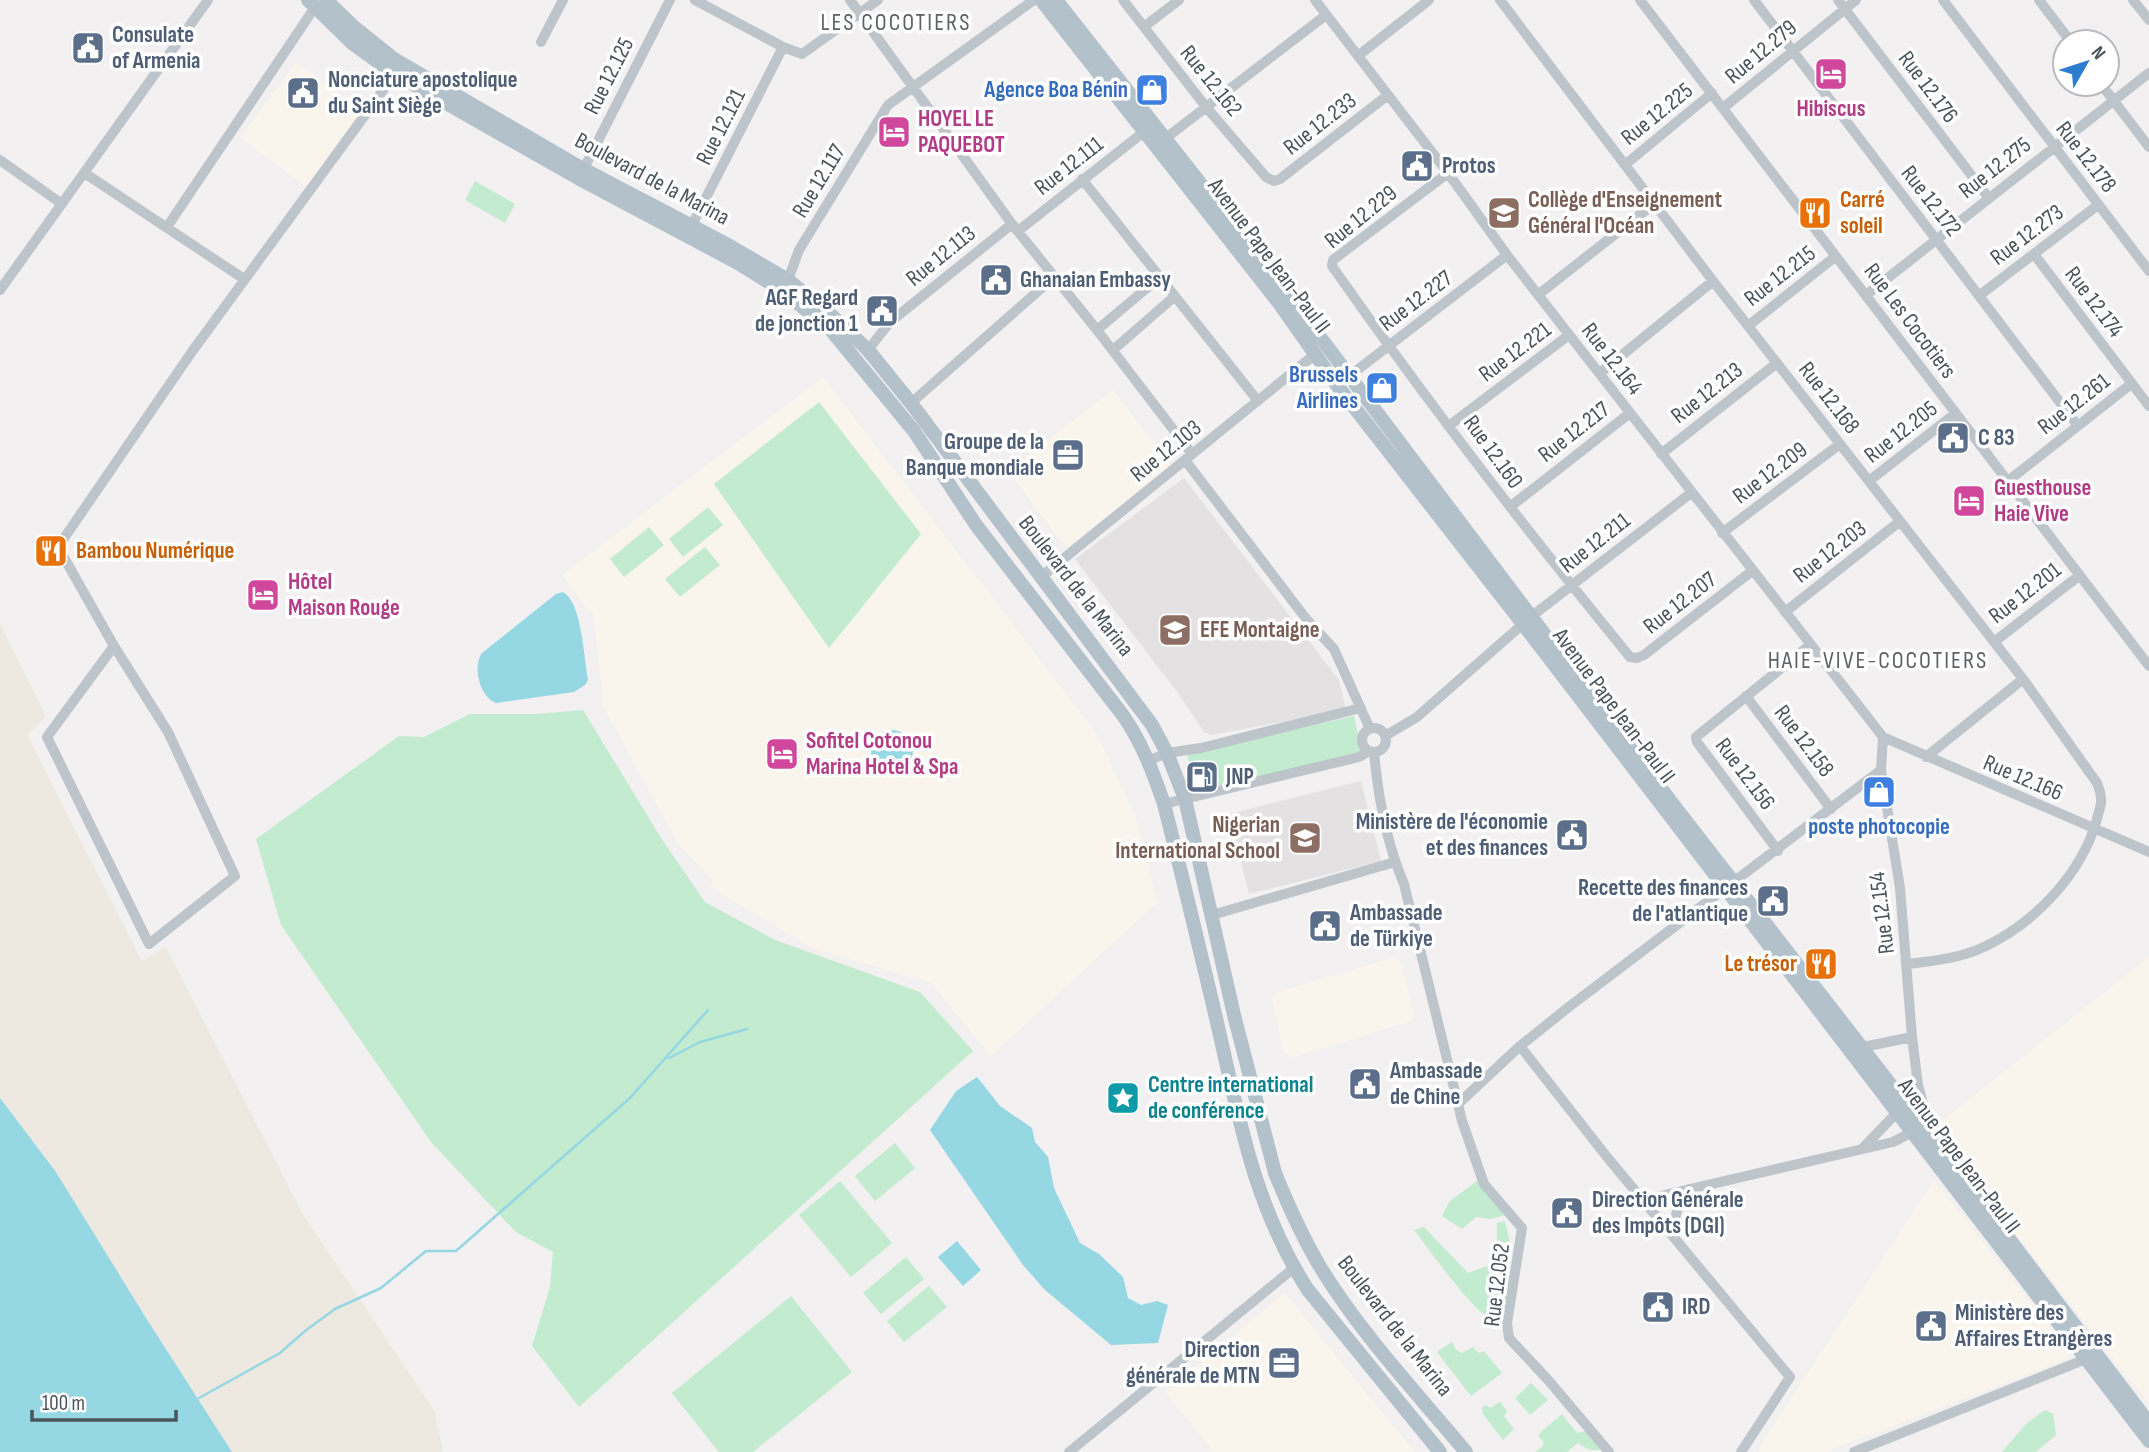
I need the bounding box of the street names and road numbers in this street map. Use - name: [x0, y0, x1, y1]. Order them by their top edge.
- street label: Rue 12.279: [1719, 14, 1803, 90]
- street label: Rue 12.125: [578, 33, 640, 119]
- street label: Rue 12.162: [1174, 40, 1248, 122]
- street label: Rue 12.176: [1892, 46, 1964, 128]
- street label: Rue 12.225: [1615, 77, 1699, 151]
- street label: Rue 12.121: [690, 84, 752, 170]
- street label: Rue 12.233: [1278, 87, 1362, 161]
- street label: Rue 12.178: [2050, 116, 2122, 198]
- street label: Boulevard de la Marina: [570, 126, 734, 232]
- street label: Rue 12.111: [1029, 130, 1109, 202]
- street label: Rue 12.275: [1953, 131, 2037, 205]
- street label: Rue 12.117: [786, 139, 852, 223]
- street label: Rue 12.172: [1895, 160, 1967, 242]
- street label: Avenue Pape Jean-Paul II: [1201, 172, 1336, 339]
- street label: Rue 12.229: [1319, 179, 1403, 255]
- street label: Rue 12.273: [1985, 198, 2069, 272]
- street label: Rue 12.113: [901, 220, 981, 292]
- street label: Rue 12.215: [1739, 239, 1821, 313]
- street label: Rue Les Cocotiers: [1858, 258, 1962, 384]
- street label: Rue 12.174: [2058, 261, 2130, 343]
- street label: Rue 12.227: [1374, 264, 1458, 338]
- street label: Rue 12.221: [1473, 316, 1557, 388]
- street label: Rue 12.164: [1575, 317, 1649, 401]
- street label: Rue 12.213: [1666, 356, 1748, 430]
- street label: Rue 12.168: [1792, 356, 1866, 440]
- street label: Rue 12.261: [2032, 367, 2116, 441]
- street label: Rue 12.217: [1533, 395, 1615, 469]
- street label: Rue 12.205: [1859, 395, 1943, 469]
- street label: Rue 12.160: [1457, 410, 1529, 494]
- street label: Rue 12.103: [1125, 414, 1207, 488]
- street label: Rue 12.209: [1727, 436, 1813, 510]
- street label: Rue 12.211: [1554, 507, 1636, 579]
- street label: Boulevard de la Marina: [1012, 510, 1140, 662]
- street label: Rue 12.203: [1788, 515, 1872, 589]
- street label: Rue 12.201: [1983, 556, 2067, 630]
- street label: Rue 12.207: [1638, 566, 1722, 640]
- street label: Avenue Pape Jean-Paul II: [1546, 622, 1681, 789]
- street label: Rue 12.158: [1768, 699, 1840, 783]
- street label: Rue 12.156: [1709, 732, 1781, 816]
- street label: Rue 12.166: [1979, 749, 2067, 807]
- street label: Rue 12.154: [1863, 870, 1901, 956]
- street label: Avenue Pape Jean-Paul II: [1891, 1072, 2026, 1239]
- street label: Rue 12.052: [1478, 1242, 1516, 1328]
- street label: Boulevard de la Marina: [1331, 1250, 1459, 1402]

